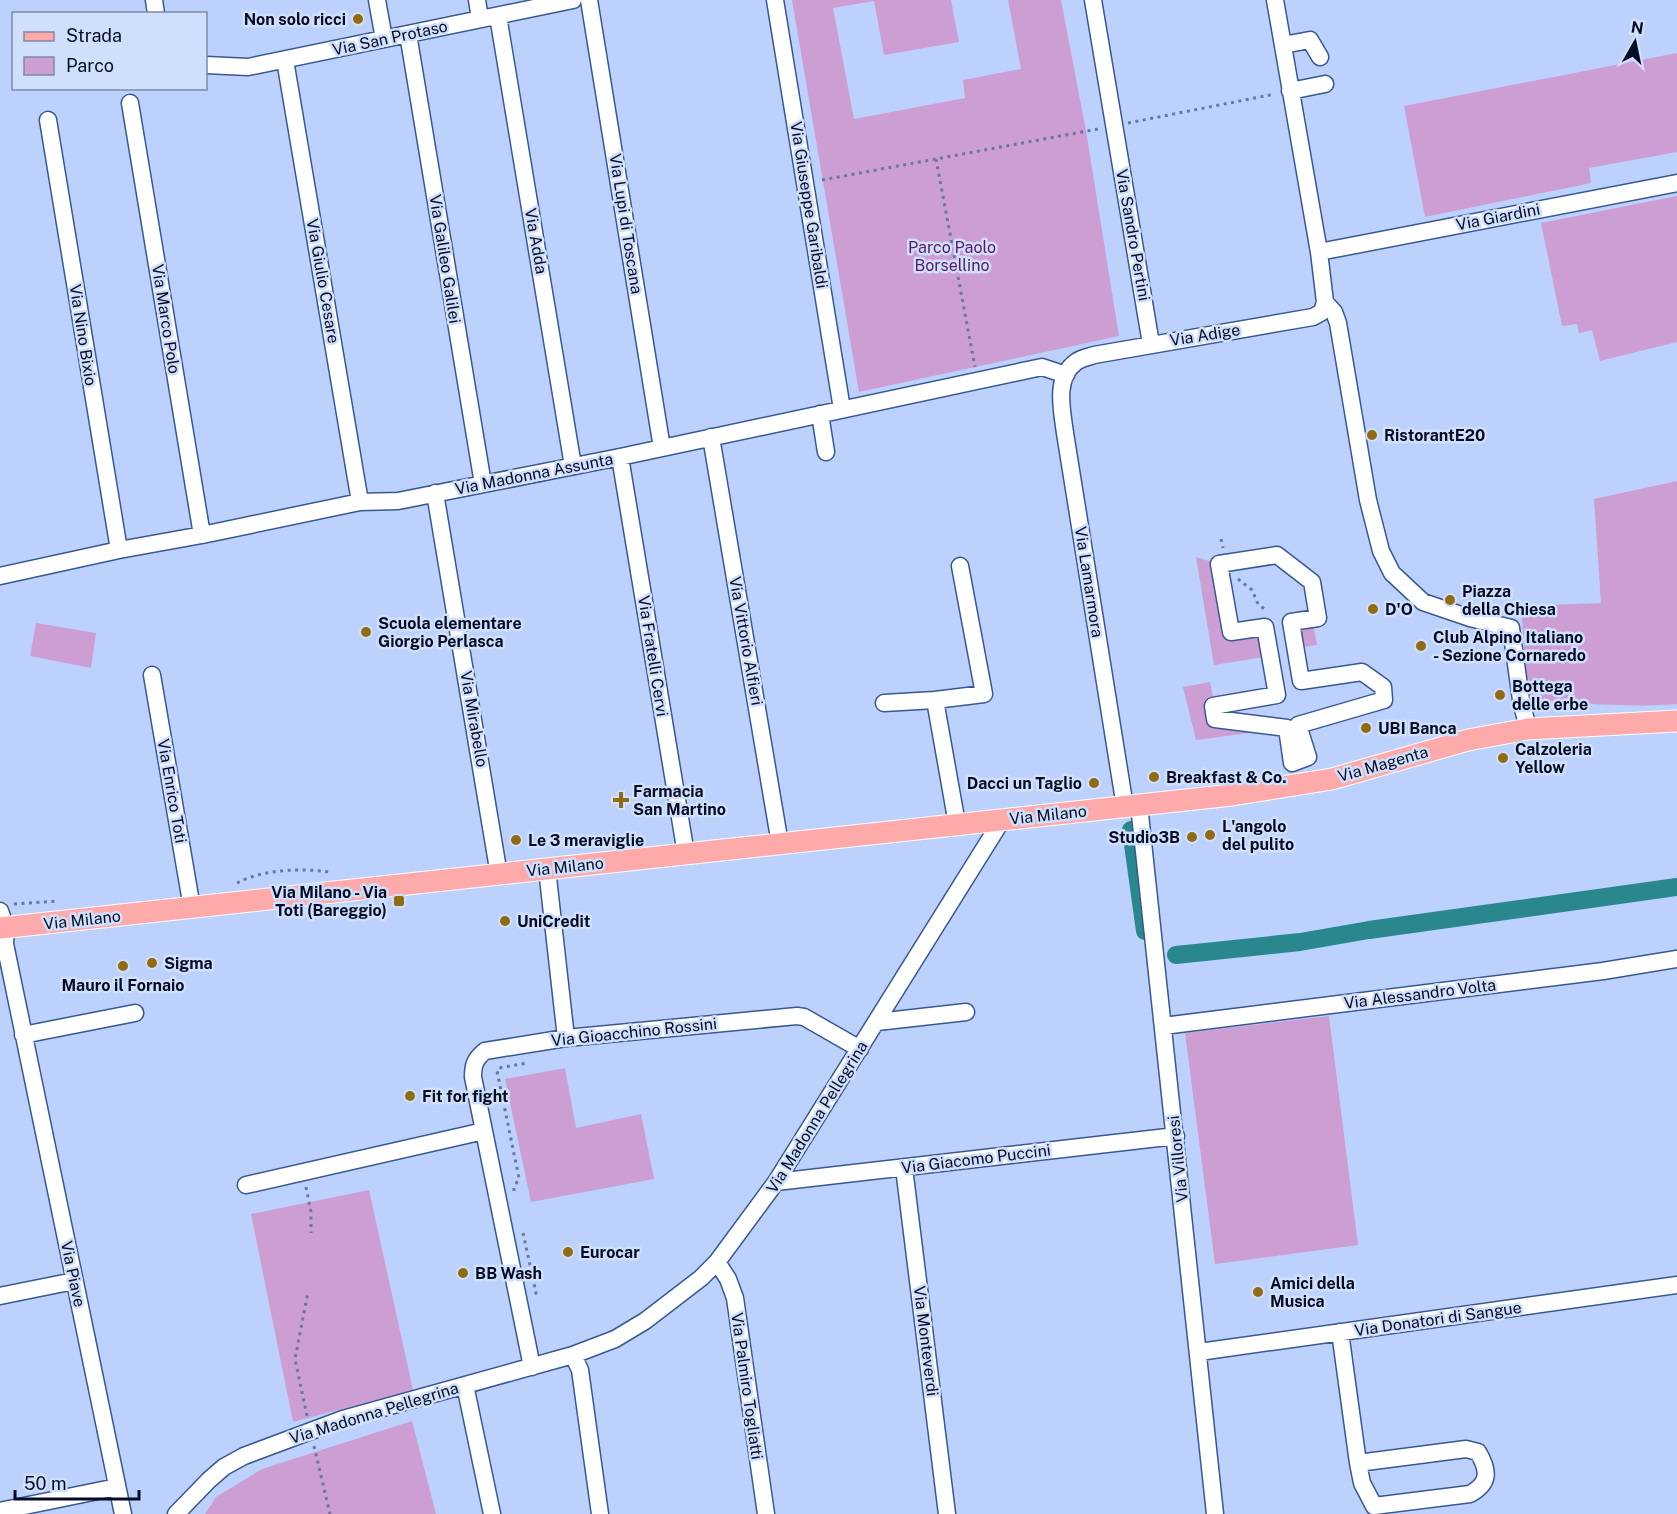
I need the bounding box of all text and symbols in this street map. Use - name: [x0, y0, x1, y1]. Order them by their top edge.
- place label: Non solo ricci: [244, 10, 346, 29]
- legend: [12, 12, 207, 90]
- marker: Non solo ricci: [351, 12, 365, 26]
- north arrow: [1605, 12, 1665, 72]
- street label: Via San Protaso: [331, 17, 449, 59]
- text: N: [1630, 17, 1645, 38]
- text: Strada: [66, 25, 122, 46]
- text: Parco: [66, 55, 114, 76]
- street label: Via Giuseppe Garibaldi: [786, 120, 832, 290]
- street label: Via Lupi di Toscana: [606, 153, 646, 295]
- street label: Via Sandro Pertini: [1112, 168, 1154, 302]
- street label: Via Galileo Galilei: [425, 193, 465, 325]
- street label: Via Giardini: [1454, 200, 1542, 234]
- street label: Via Adda: [521, 207, 551, 275]
- street label: Via Giulio Cesare: [303, 217, 343, 345]
- park label: Parco Paolo Borsellino: [908, 238, 996, 275]
- street label: Via Marco Polo: [148, 263, 184, 375]
- street label: Via Nino Bixio: [66, 283, 100, 387]
- street label: Via Adige: [1168, 320, 1242, 350]
- place label: RistorantE20: [1384, 426, 1485, 445]
- marker: RistorantE20: [1365, 428, 1379, 442]
- street label: Via Madonna Assunta: [453, 449, 615, 499]
- street label: Via Lamarmora: [1071, 525, 1107, 639]
- street label: Via Vittorio Alfieri: [725, 575, 767, 707]
- place label: Piazza della Chiesa: [1462, 582, 1556, 619]
- marker: Piazza della Chiesa: [1443, 593, 1457, 607]
- street label: Via Fratelli Cervi: [634, 594, 672, 718]
- place label: D'O: [1385, 600, 1413, 619]
- marker: D'O: [1366, 602, 1380, 616]
- place label: Scuola elementare Giorgio Perlasca: [378, 614, 522, 651]
- marker: Scuola elementare Giorgio Perlasca: [359, 625, 373, 639]
- place label: Club Alpino Italiano - Sezione Cornaredo: [1433, 628, 1586, 665]
- marker: Club Alpino Italiano - Sezione Cornaredo: [1414, 639, 1428, 653]
- street label: Via Mirabello: [456, 669, 492, 769]
- place label: Bottega delle erbe: [1512, 677, 1588, 714]
- marker: Bottega delle erbe: [1493, 688, 1507, 702]
- place label: UBI Banca: [1378, 719, 1457, 738]
- marker: UBI Banca: [1359, 721, 1373, 735]
- street label: Via Enrico Toti: [153, 737, 191, 845]
- place label: Calzoleria Yellow: [1515, 740, 1592, 777]
- street label: Via Magenta: [1336, 742, 1430, 786]
- marker: Calzoleria Yellow: [1496, 751, 1510, 765]
- place label: Breakfast & Co.: [1166, 768, 1287, 787]
- marker: Breakfast & Co.: [1147, 770, 1161, 784]
- place label: Dacci un Taglio: [967, 774, 1082, 793]
- marker: Dacci un Taglio: [1087, 776, 1101, 790]
- place label: Farmacia San Martino: [633, 782, 726, 819]
- marker: Farmacia San Martino: [614, 793, 628, 807]
- street label: Via Milano: [1008, 801, 1088, 829]
- place label: L'angolo del pulito: [1222, 817, 1294, 854]
- place label: Studio3B: [1108, 828, 1180, 847]
- marker: L'angolo del pulito: [1203, 828, 1217, 842]
- marker: Studio3B: [1185, 830, 1199, 844]
- place label: Le 3 meraviglie: [528, 831, 644, 850]
- marker: Le 3 meraviglie: [509, 833, 523, 847]
- street label: Via Milano: [525, 853, 605, 881]
- place label: Via Milano - Via Toti (Bareggio): [271, 883, 387, 920]
- marker: Via Milano - Via Toti (Bareggio): [392, 894, 406, 908]
- street label: Via Milano: [42, 906, 122, 934]
- place label: UniCredit: [517, 912, 591, 931]
- marker: UniCredit: [498, 914, 512, 928]
- place label: Sigma: [164, 954, 213, 973]
- marker: Sigma: [145, 956, 159, 970]
- marker: Mauro il Fornaio: [116, 959, 130, 973]
- street label: Via Alessandro Volta: [1343, 975, 1497, 1013]
- place label: Mauro il Fornaio: [61, 976, 185, 995]
- street label: Via Gioacchino Rossini: [550, 1014, 718, 1050]
- street label: Via Madonna Pellegrina: [762, 1037, 872, 1197]
- place label: Fit for fight: [422, 1087, 509, 1106]
- marker: Fit for fight: [403, 1089, 417, 1103]
- street label: Via Villoresi: [1164, 1115, 1192, 1203]
- street label: Via Giacomo Puccini: [900, 1140, 1052, 1178]
- street label: Via Piave: [57, 1239, 89, 1309]
- place label: Eurocar: [580, 1243, 640, 1262]
- marker: Eurocar: [561, 1245, 575, 1259]
- place label: BB Wash: [475, 1264, 542, 1283]
- marker: BB Wash: [456, 1266, 470, 1280]
- place label: Amici della Musica: [1270, 1274, 1355, 1311]
- street label: Via Monteverdi: [910, 1285, 942, 1397]
- marker: Amici della Musica: [1251, 1285, 1265, 1299]
- street label: Via Donatori di Sangue: [1353, 1298, 1523, 1340]
- street label: Via Palmiro Togliatti: [727, 1311, 767, 1461]
- street label: Via Madonna Pellegrina: [287, 1378, 461, 1448]
- scale bar: [15, 1463, 140, 1501]
- text: 50 m: [24, 1473, 67, 1494]

